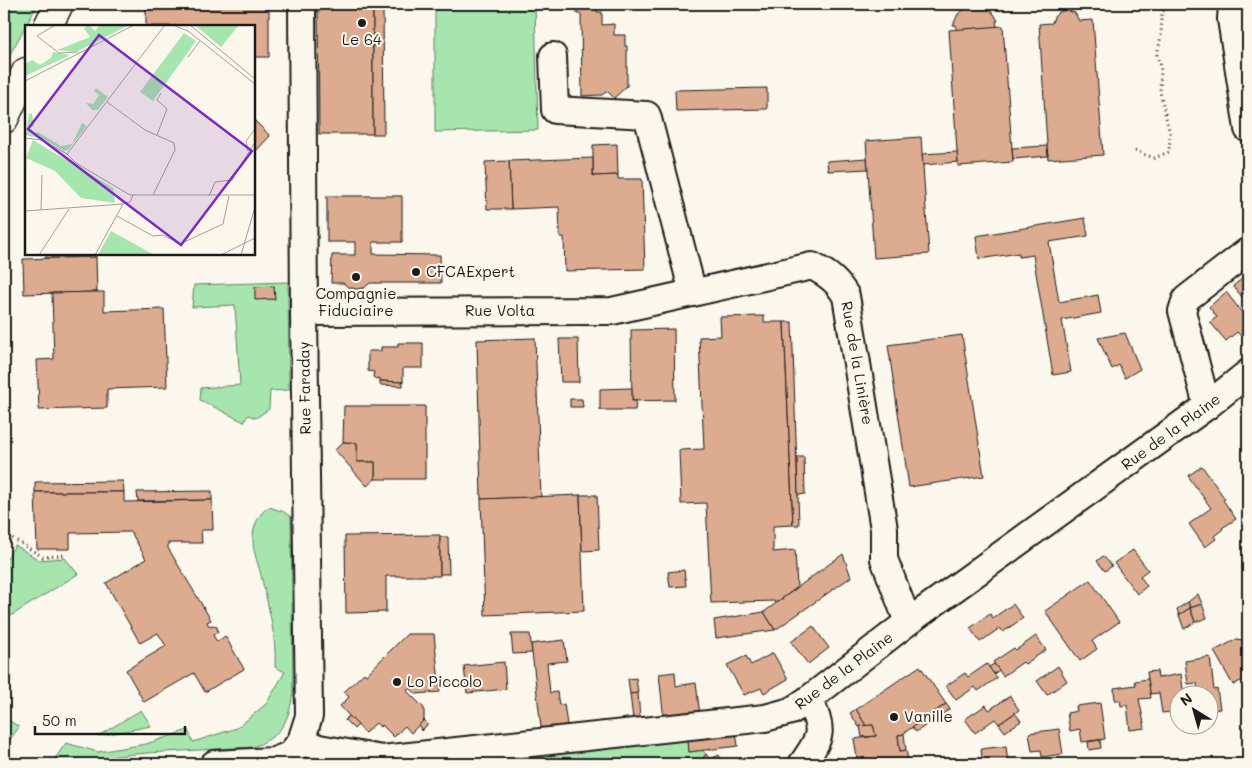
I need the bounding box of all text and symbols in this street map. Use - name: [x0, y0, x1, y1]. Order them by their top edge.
- marker: Le 64: [356, 17, 368, 29]
- inset map: [25, 25, 255, 255]
- place label: Le 64: [342, 29, 382, 49]
- place label: CFCAExpert: [426, 261, 515, 281]
- marker: CFCAExpert: [410, 266, 422, 278]
- marker: Compagnie Fiduciaire: [350, 271, 362, 283]
- place label: Compagnie Fiduciaire: [315, 283, 397, 320]
- street label: Rue Volta: [465, 300, 535, 320]
- street label: Rue de la Linière: [837, 300, 879, 426]
- street label: Rue Faraday: [293, 341, 315, 435]
- street label: Rue de la Plaine: [1117, 388, 1224, 474]
- street label: Rue de la Plaine: [790, 627, 896, 714]
- place label: Lo Piccolo: [407, 671, 482, 691]
- marker: Lo Piccolo: [391, 676, 403, 688]
- north arrow: [1170, 686, 1220, 736]
- text: N: [1176, 688, 1196, 710]
- scale bar: [35, 703, 185, 735]
- place label: Vanille: [904, 706, 953, 726]
- text: 50 m: [42, 710, 77, 730]
- marker: Vanille: [888, 711, 900, 723]

